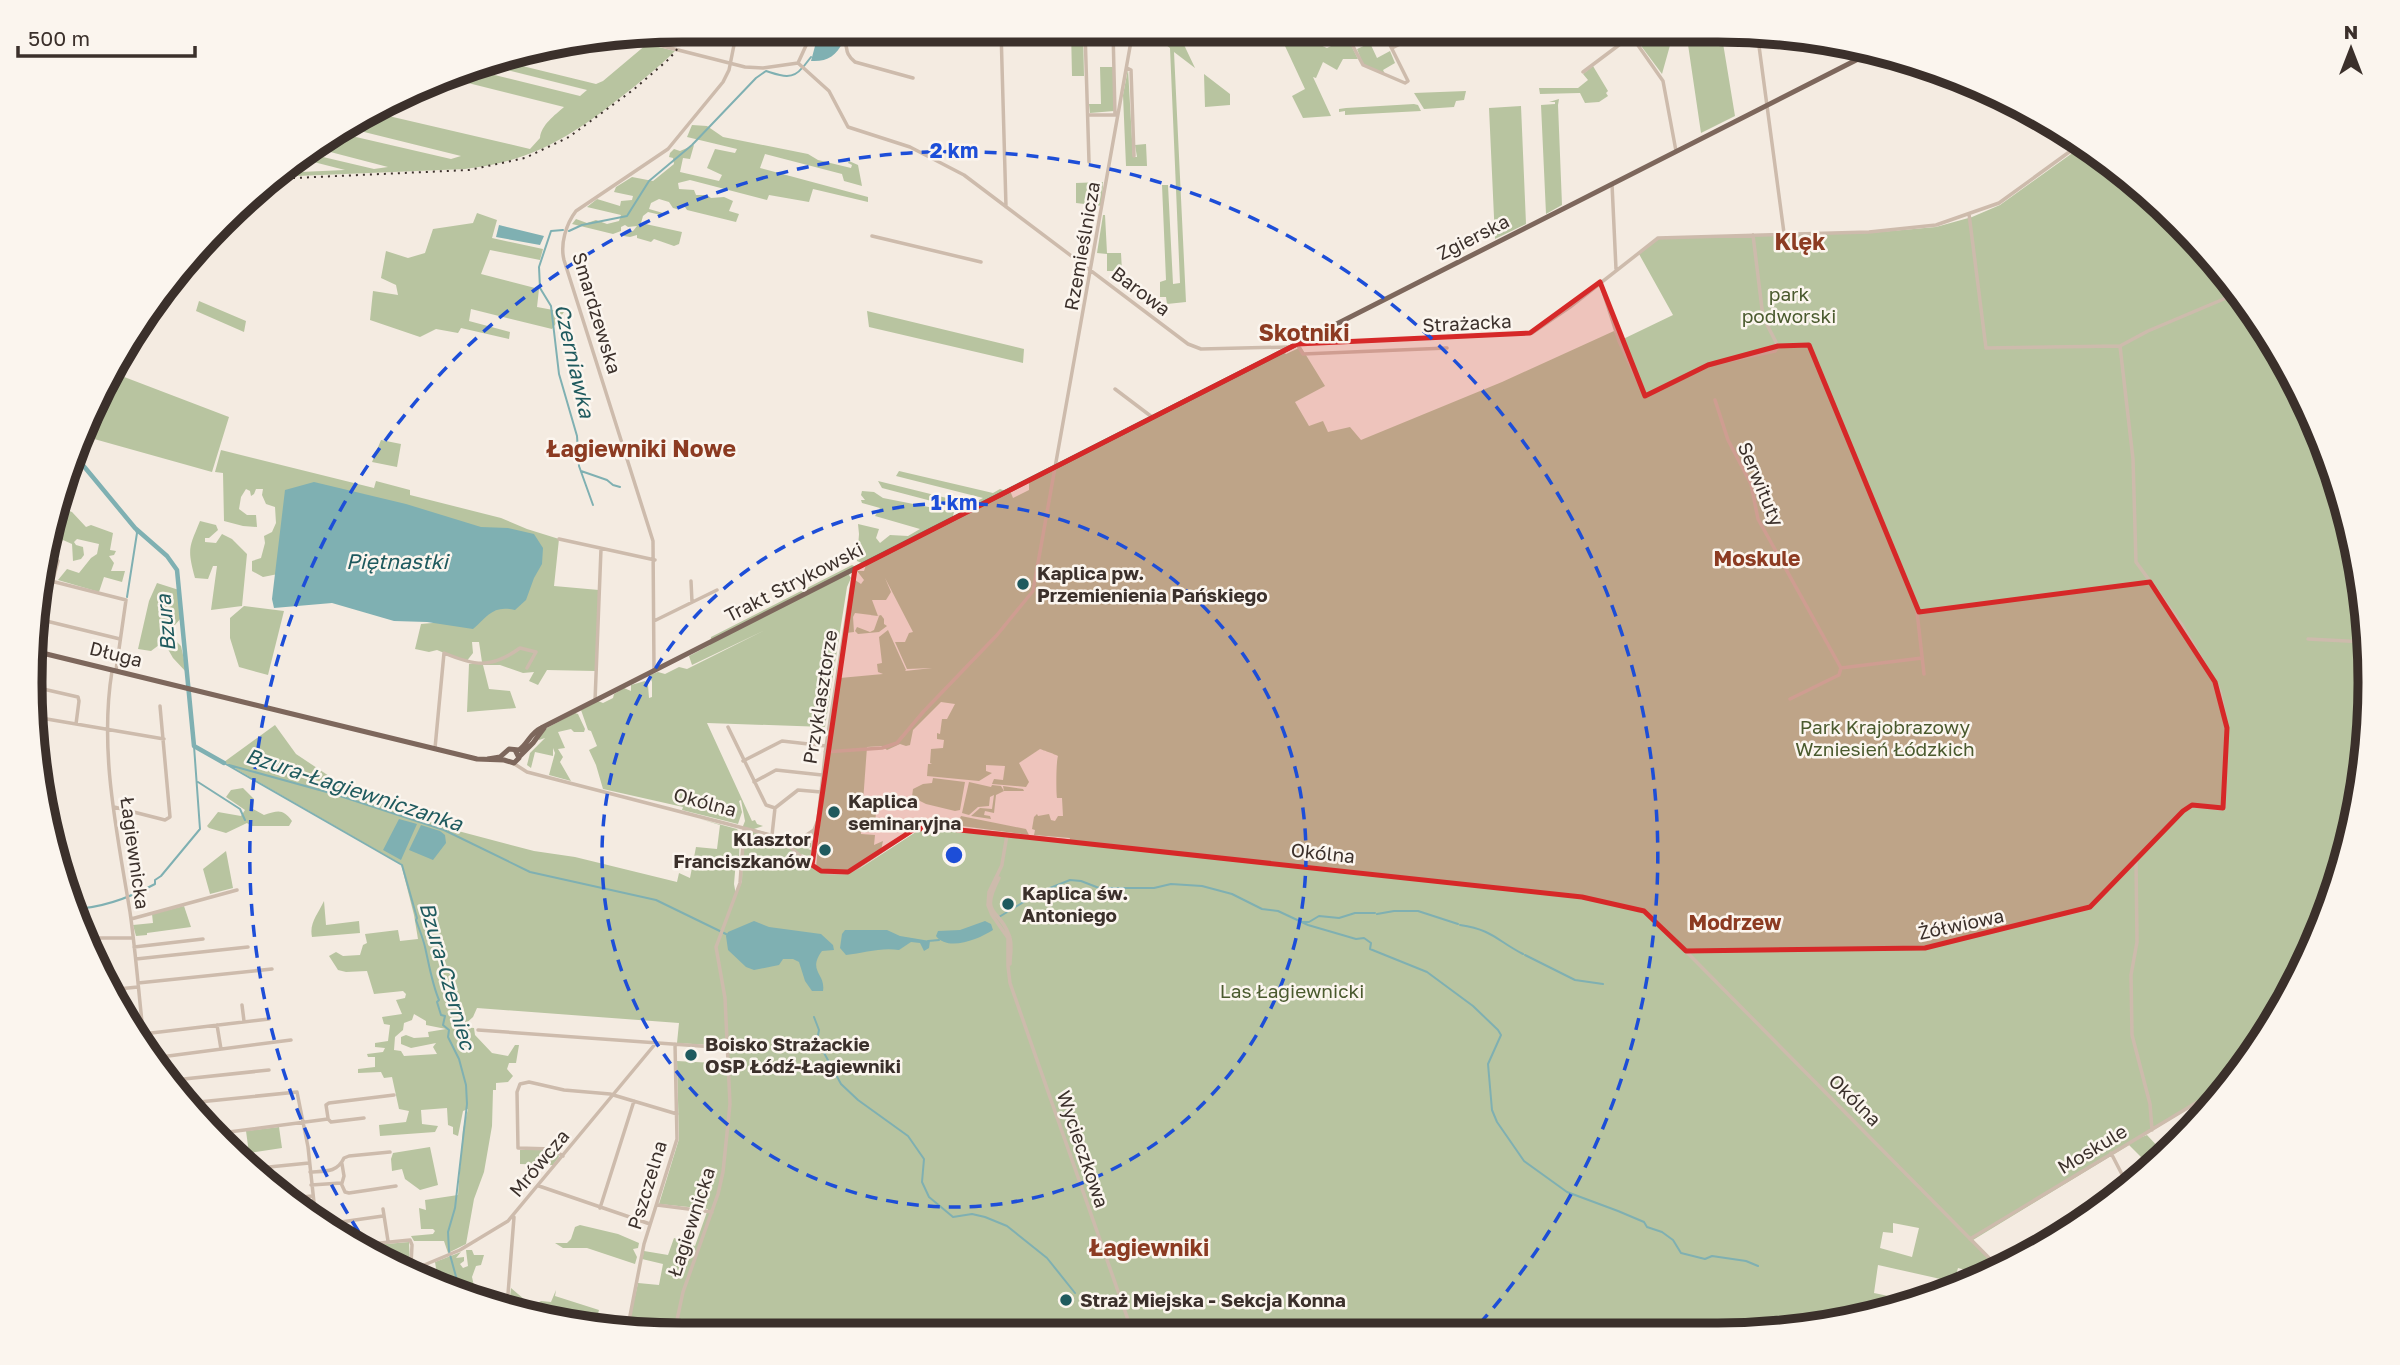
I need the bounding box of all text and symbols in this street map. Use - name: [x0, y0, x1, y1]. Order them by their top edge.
- scale bar: [18, 14, 194, 58]
- north arrow: [2316, 14, 2386, 84]
- text: N: [2344, 20, 2358, 43]
- text: 500 m: [28, 25, 90, 51]
- text: 2 km: [930, 137, 978, 163]
- street label: Rzemieślnicza: [1059, 180, 1104, 312]
- street label: Zgierska: [1433, 209, 1513, 264]
- district label: Klęk: [1774, 227, 1826, 255]
- street label: Smardzewska: [568, 249, 627, 376]
- street label: Barowa: [1107, 261, 1175, 320]
- park label: park podworski: [1742, 282, 1836, 327]
- water label: Czerniawka: [549, 301, 601, 421]
- street label: Strażacka: [1422, 309, 1512, 336]
- district label: Skotniki: [1258, 318, 1350, 346]
- district label: Łagiewniki Nowe: [546, 434, 736, 462]
- street label: Serwituty: [1733, 438, 1790, 530]
- text: 1 km: [931, 489, 977, 515]
- street label: Trakt Strykowski: [721, 537, 867, 626]
- district label: Moskule: [1713, 545, 1801, 571]
- water label: Piętnastki: [346, 548, 450, 574]
- place label: Kaplica pw. Przemienienia Pańskiego: [1037, 561, 1268, 606]
- marker: Kaplica pw. Przemienienia Pańskiego: [1015, 576, 1031, 592]
- water label: Bzura: [149, 592, 180, 653]
- street label: Przyklasztorze: [798, 628, 841, 766]
- street label: Długa: [87, 636, 145, 671]
- park label: Park Krajobrazowy Wzniesień Łódzkich: [1795, 715, 1975, 760]
- water label: Bzura-Łagiewniczanka: [243, 742, 467, 837]
- street label: Okólna: [671, 782, 739, 821]
- place label: Kaplica seminaryjna: [848, 789, 961, 834]
- street label: Łagiewnicka: [116, 795, 155, 911]
- marker: Kaplica seminaryjna: [826, 804, 842, 820]
- place label: Klasztor Franciszkanów: [673, 827, 812, 872]
- street label: Okólna: [1290, 838, 1356, 867]
- marker: Klasztor Franciszkanów: [817, 842, 833, 858]
- centre of rings: [942, 843, 966, 867]
- place label: Kaplica św. Antoniego: [1022, 881, 1128, 926]
- marker: Kaplica św. Antoniego: [1000, 896, 1016, 912]
- water label: Bzura-Czerniec: [414, 899, 482, 1054]
- street label: Żółwiowa: [1916, 903, 2006, 944]
- district label: Modrzew: [1689, 909, 1782, 935]
- park label: Las Łagiewnicki: [1220, 979, 1364, 1002]
- place label: Boisko Strażackie OSP Łódź-Łagiewniki: [705, 1032, 901, 1077]
- marker: Boisko Strażackie OSP Łódź-Łagiewniki: [683, 1047, 699, 1063]
- street label: Okólna: [1824, 1069, 1886, 1131]
- street label: Wycieczkowa: [1053, 1087, 1114, 1210]
- street label: Moskule: [2053, 1119, 2131, 1178]
- street label: Mrówcza: [504, 1124, 573, 1201]
- street label: Pszczelna: [622, 1138, 671, 1232]
- street label: Łagiewnicka: [662, 1164, 719, 1279]
- district label: Łagiewniki: [1089, 1233, 1209, 1261]
- place label: Straż Miejska - Sekcja Konna: [1080, 1288, 1346, 1311]
- marker: Straż Miejska - Sekcja Konna: [1058, 1292, 1074, 1308]

